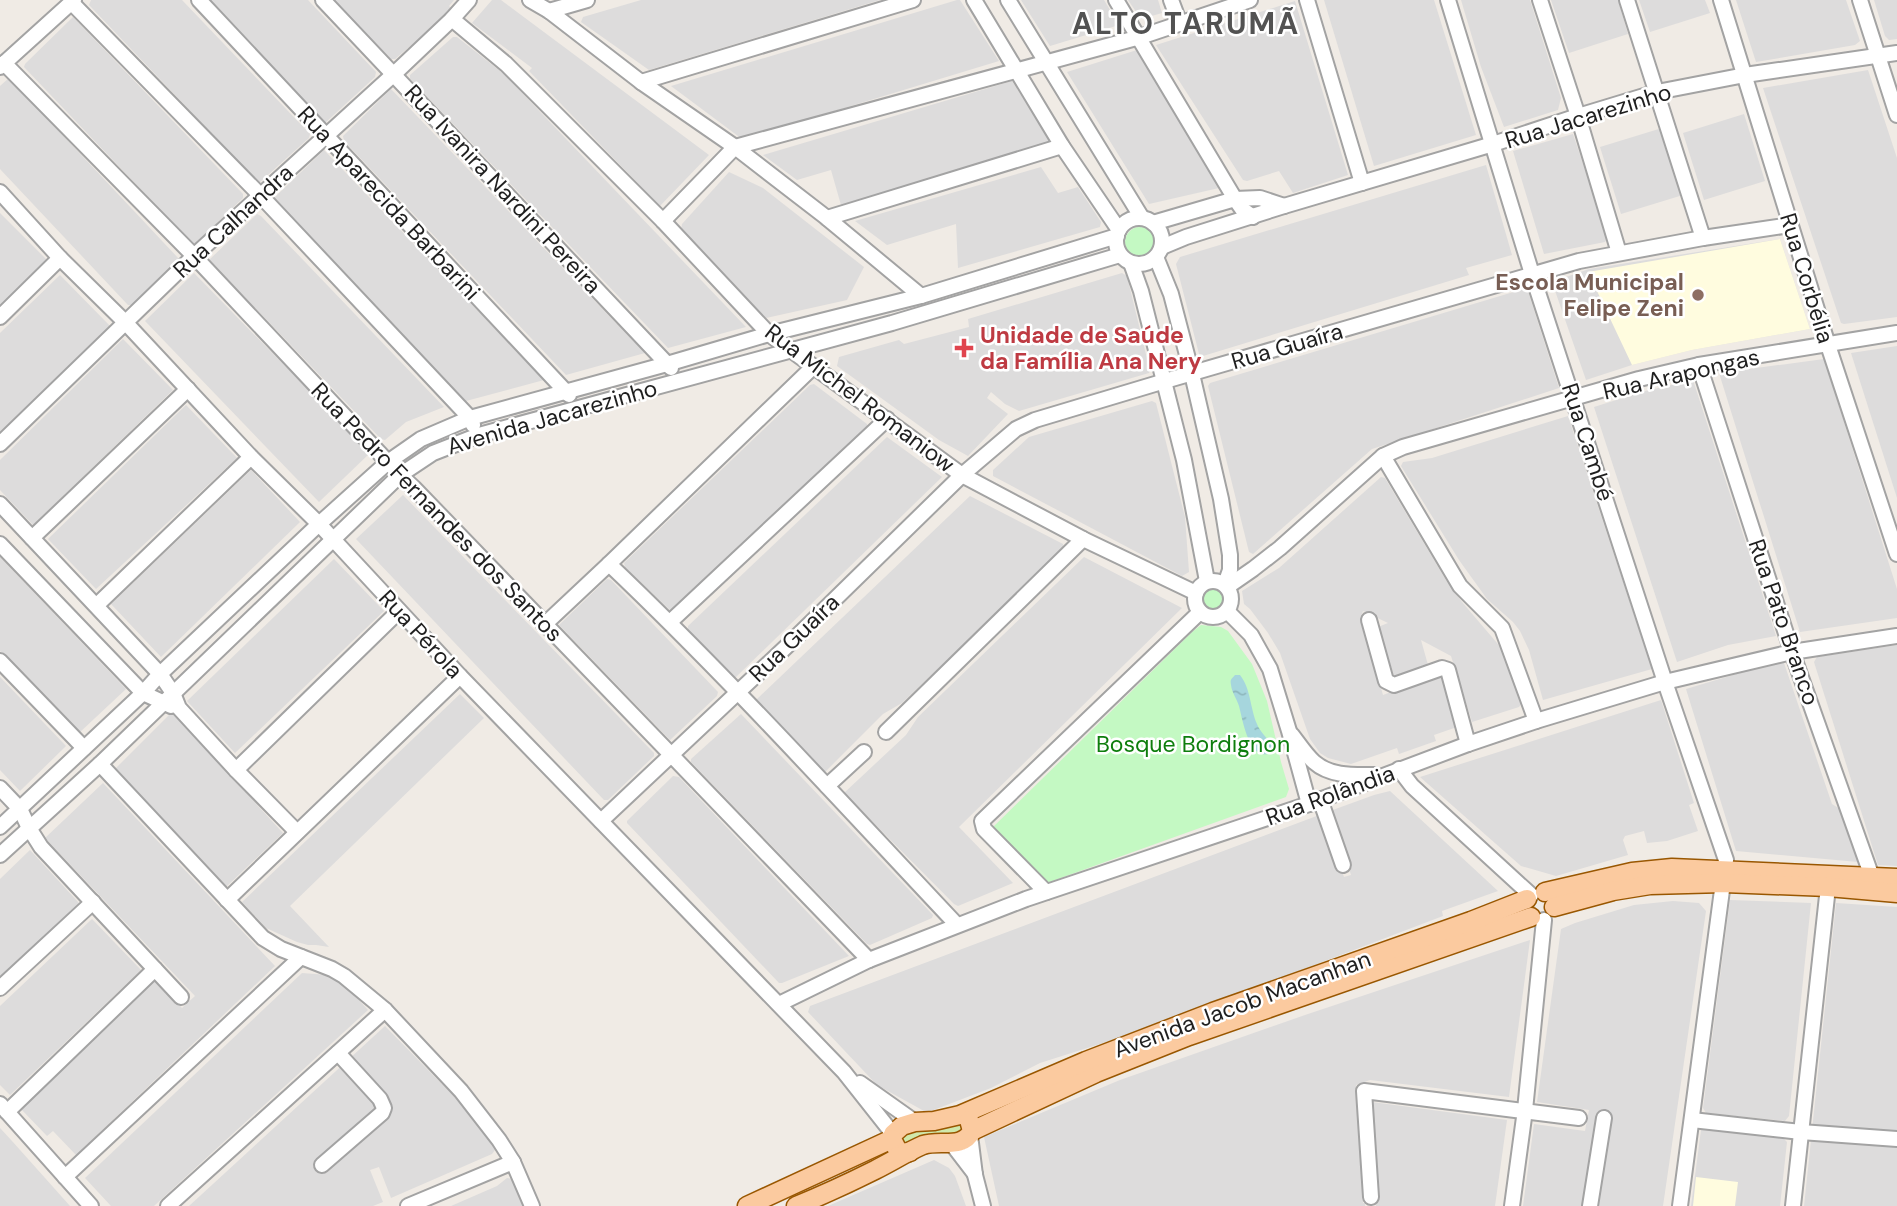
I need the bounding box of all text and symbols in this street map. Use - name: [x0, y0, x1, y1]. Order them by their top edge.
- district label: ALTO TARUMÃ: [1072, 4, 1300, 43]
- street label: Rua Jacarezinho: [1501, 76, 1675, 156]
- street label: Rua Ivanira Nardini Pereira: [398, 78, 608, 300]
- street label: Rua Aparecida Barbarini: [291, 99, 487, 307]
- street label: Rua Calhandra: [166, 158, 300, 284]
- street label: Rua Corbélia: [1773, 209, 1841, 347]
- place label: Escola Municipal Felipe Zeni: [1495, 267, 1684, 323]
- marker: Escola Municipal Felipe Zeni: [1690, 287, 1706, 303]
- street label: Rua Guaíra: [1228, 316, 1346, 376]
- street label: Rua Michel Romaniow: [759, 317, 961, 479]
- place label: Unidade de Saúde da Família Ana Nery: [980, 320, 1202, 376]
- marker: Unidade de Saúde da Família Ana Nery: [954, 338, 974, 358]
- street label: Rua Arapongas: [1600, 341, 1762, 407]
- street label: Avenida Jacarezinho: [443, 373, 661, 461]
- street label: Rua Pedro Fernandes dos Santos: [305, 376, 569, 648]
- street label: Rua Cambé: [1555, 379, 1621, 505]
- street label: Rua Pato Branco: [1742, 535, 1826, 709]
- street label: Rua Pérola: [372, 583, 470, 685]
- street label: Rua Guaíra: [742, 587, 846, 689]
- park label: Bosque Bordignon: [1096, 729, 1290, 759]
- street label: Rua Rolândia: [1261, 758, 1399, 832]
- street label: Avenida Jacob Macanhan: [1109, 943, 1375, 1065]

